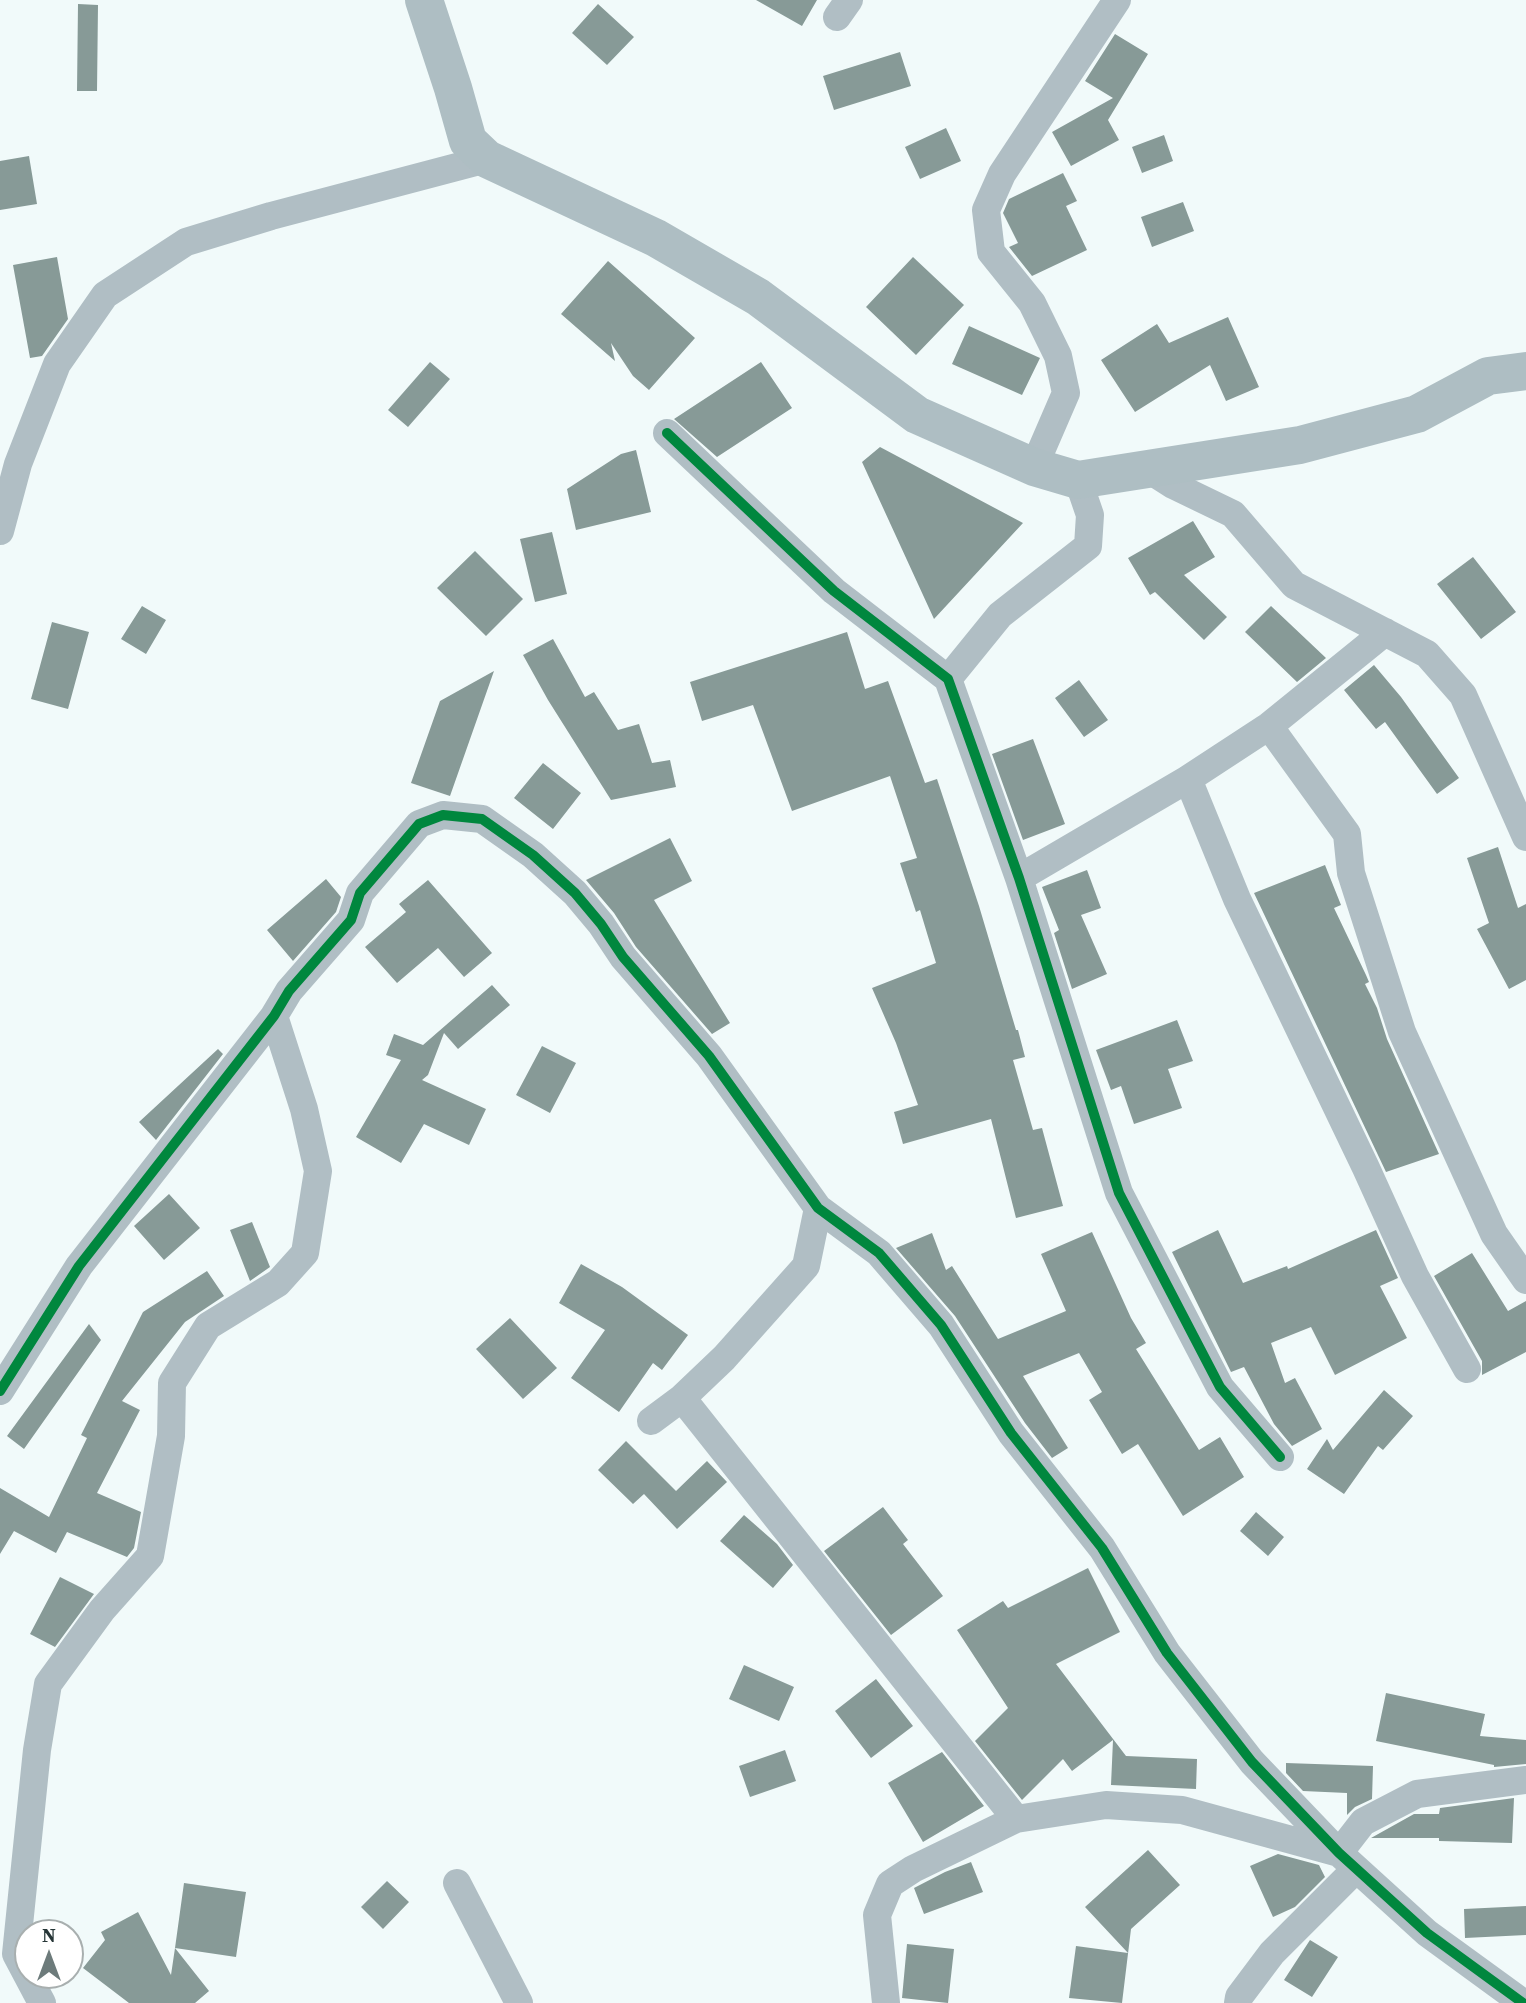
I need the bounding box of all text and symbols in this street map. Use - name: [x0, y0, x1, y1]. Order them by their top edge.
- north arrow: [14, 1919, 84, 1989]
- text: N: [42, 1922, 56, 1948]

